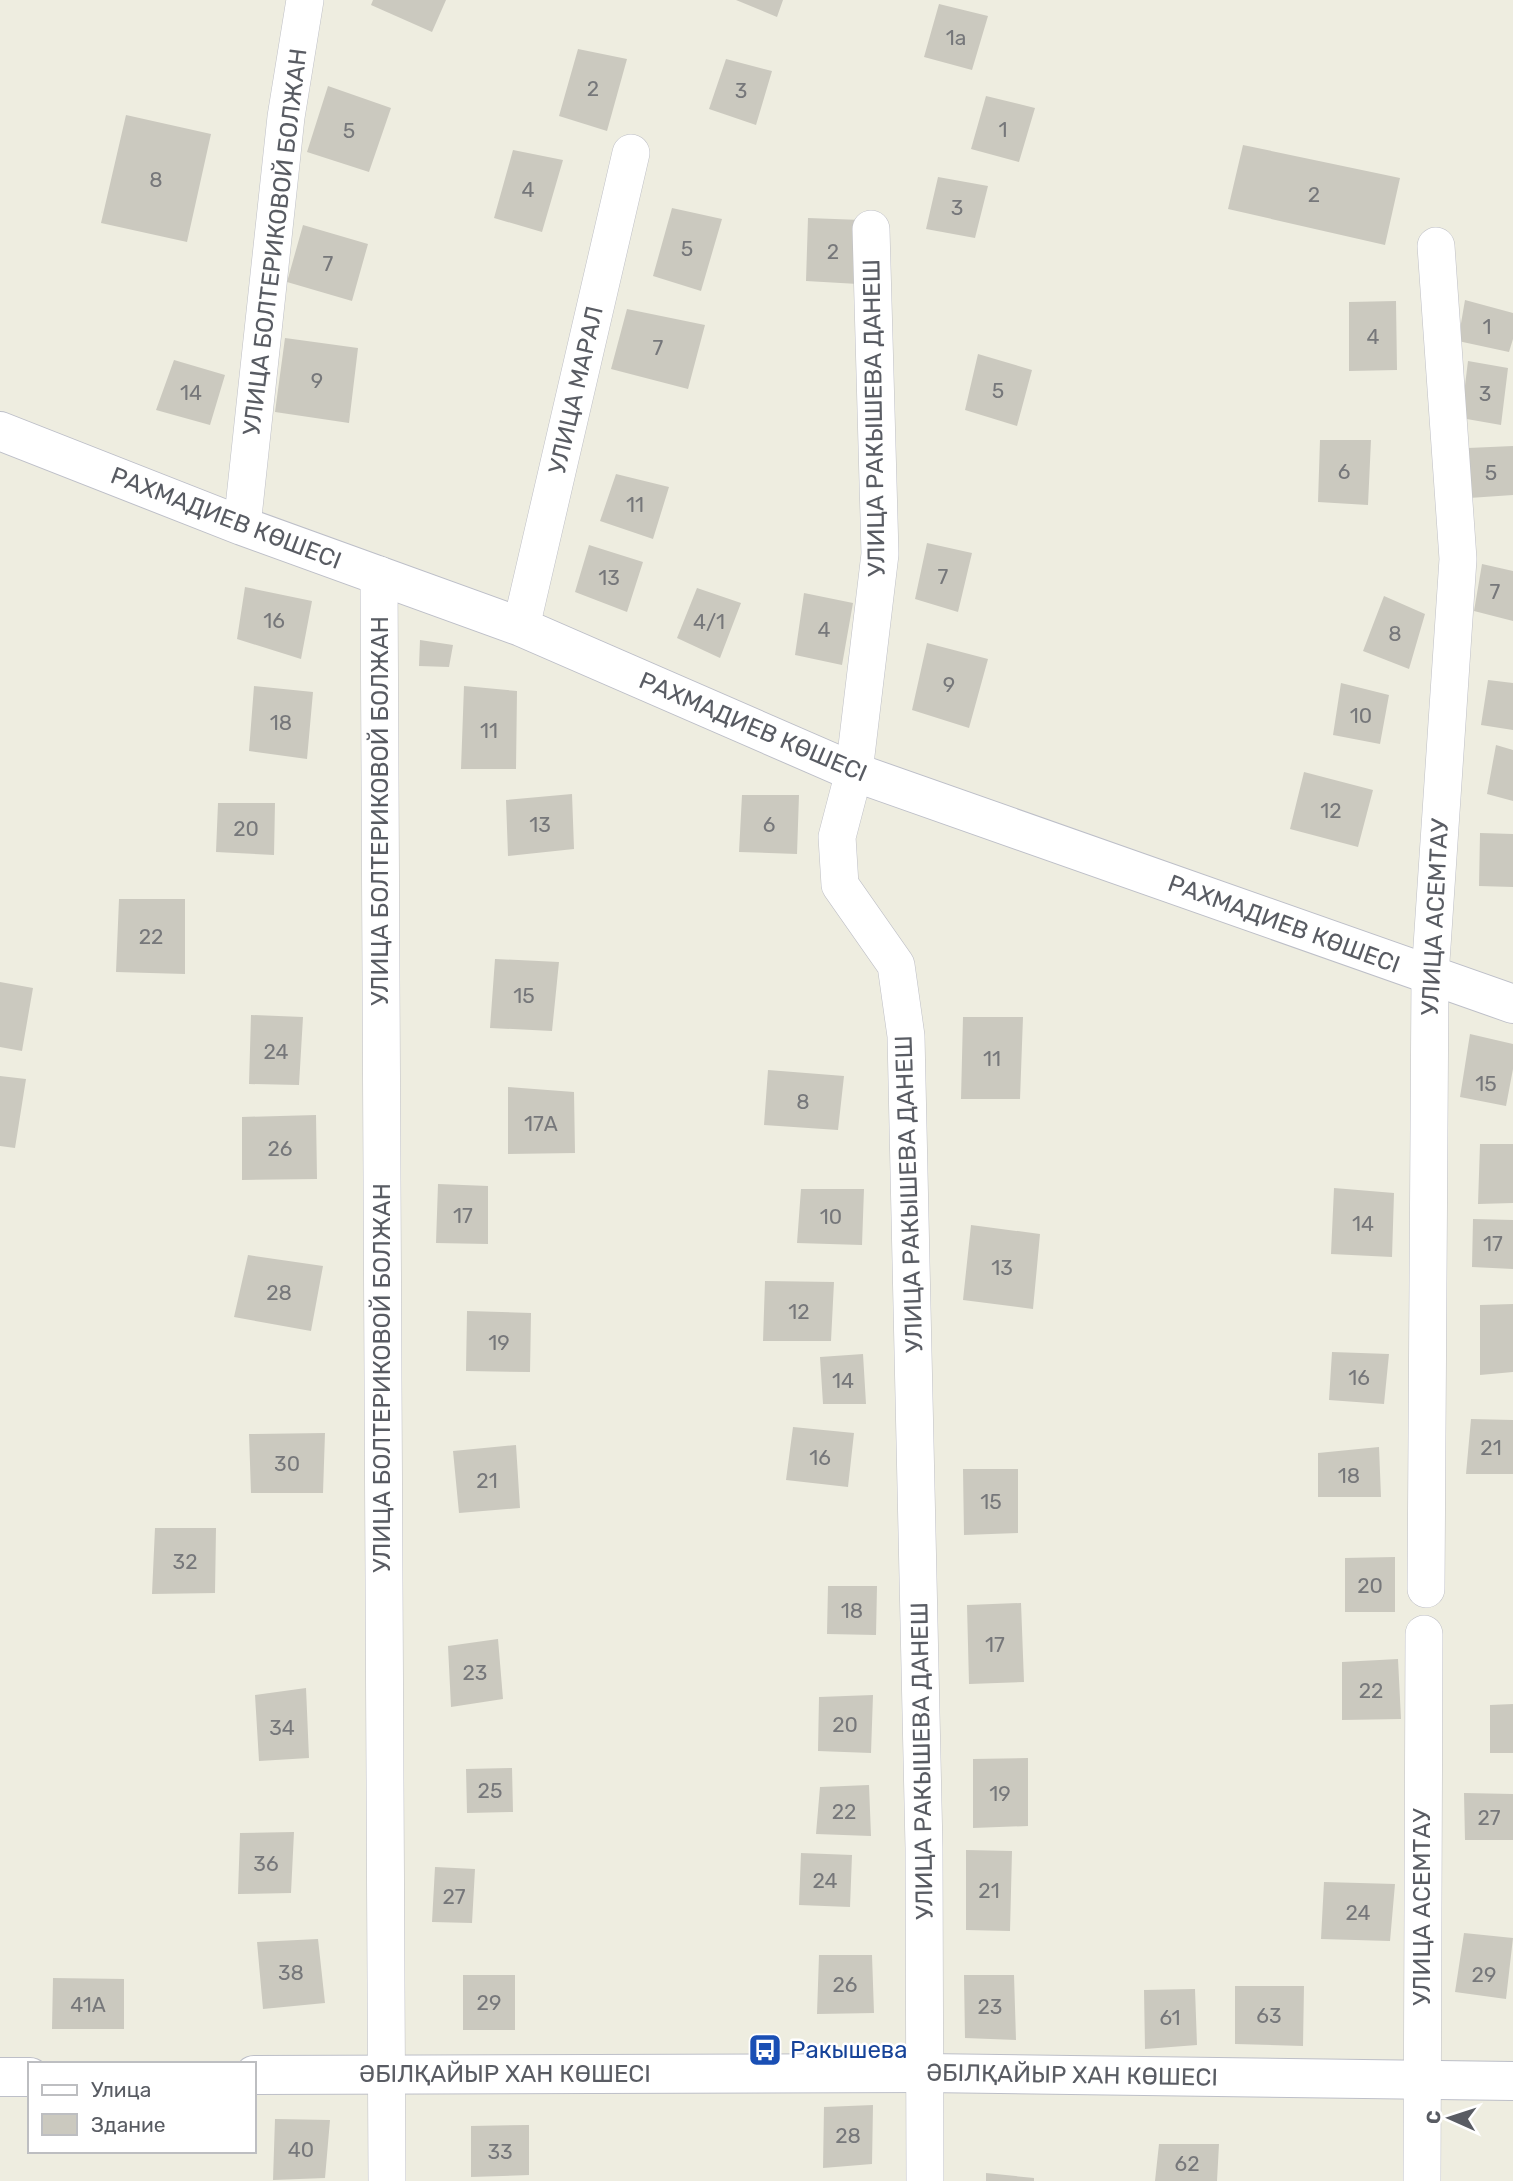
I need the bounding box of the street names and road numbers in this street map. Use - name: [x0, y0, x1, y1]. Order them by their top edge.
- street label: УЛИЦА БОЛТЕРИКОВОЙ БОЛЖАН: [237, 47, 313, 437]
- street label: УЛИЦА РАКЫШЕВА ДАНЕШ: [857, 259, 891, 577]
- street label: УЛИЦА МАРАЛ: [543, 303, 609, 477]
- street label: РАХМАДИЕВ КӨШЕСІ: [107, 461, 345, 575]
- street label: УЛИЦА БОЛТЕРИКОВОЙ БОЛЖАН: [366, 616, 394, 1006]
- street label: РАХМАДИЕВ КӨШЕСІ: [635, 666, 871, 788]
- street label: УЛИЦА АСЕМТАУ: [1416, 817, 1454, 1016]
- street label: РАХМАДИЕВ КӨШЕСІ: [1164, 869, 1404, 979]
- street label: УЛИЦА РАКЫШЕВА ДАНЕШ: [889, 1035, 929, 1353]
- street label: УЛИЦА БОЛТЕРИКОВОЙ БОЛЖАН: [368, 1183, 396, 1573]
- street label: УЛИЦА РАКЫШЕВА ДАНЕШ: [905, 1602, 939, 1920]
- street label: УЛИЦА АСЕМТАУ: [1408, 1807, 1436, 2006]
- street label: ӘБІЛҚАЙЫР ХАН КӨШЕСІ: [926, 2058, 1218, 2092]
- street label: ӘБІЛҚАЙЫР ХАН КӨШЕСІ: [359, 2060, 651, 2088]

